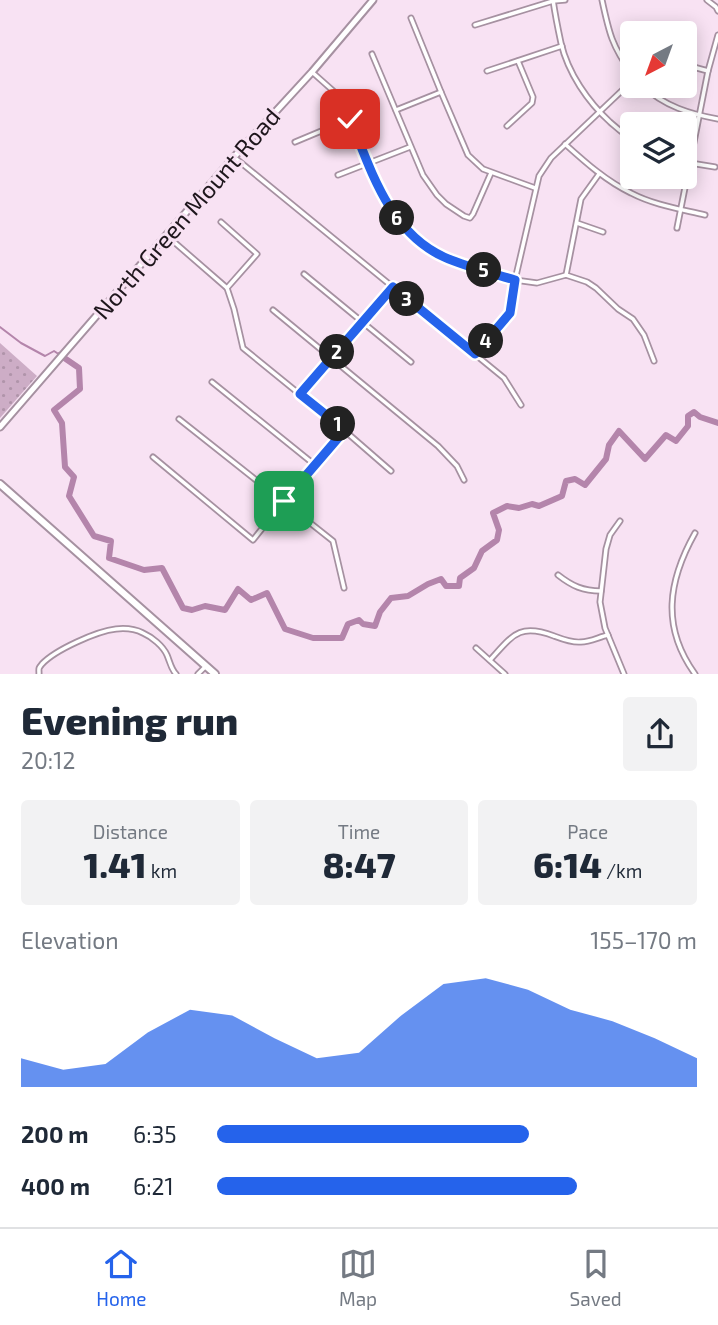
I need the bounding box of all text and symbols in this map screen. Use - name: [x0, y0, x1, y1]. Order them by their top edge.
- north arrow: [620, 21, 696, 98]
- map controls: [620, 21, 697, 189]
- pin: [320, 89, 380, 149]
- icon: check: [331, 100, 369, 138]
- street label: North Green Mount Road: [86, 102, 286, 324]
- button: layers: [620, 112, 697, 189]
- pin: 6: [380, 200, 414, 235]
- text: 6: [391, 206, 402, 229]
- pin: 5: [466, 252, 502, 288]
- text: 5: [478, 258, 489, 281]
- pin: 3: [390, 282, 424, 316]
- text: 3: [401, 287, 412, 310]
- pin: 4: [468, 324, 504, 358]
- text: 4: [479, 329, 492, 352]
- pin: 2: [320, 334, 354, 370]
- text: 2: [331, 340, 342, 363]
- pin: 1: [320, 406, 356, 442]
- text: 1: [333, 412, 342, 435]
- pin: [254, 471, 314, 531]
- icon: arrive: [265, 482, 303, 520]
- text: Evening run: [21, 697, 238, 743]
- button: share: [623, 697, 697, 771]
- text: 20:12: [21, 746, 75, 774]
- text: Distance: [93, 820, 168, 843]
- text: Time: [338, 820, 380, 843]
- text: Pace: [567, 820, 608, 843]
- text: 1.41: [84, 843, 147, 885]
- text: 8:47: [323, 843, 395, 885]
- text: 6:14: [533, 843, 602, 885]
- text: km: [147, 859, 177, 882]
- text: /km: [602, 859, 642, 882]
- text: Elevation: [21, 926, 119, 954]
- text: 155–170 m: [590, 926, 697, 954]
- text: 200 m: [21, 1120, 89, 1148]
- text: 6:35: [133, 1120, 177, 1148]
- text: 400 m: [21, 1172, 90, 1200]
- text: 6:21: [133, 1172, 174, 1200]
- tab: Home: [96, 1245, 147, 1310]
- tab: Map: [339, 1245, 377, 1310]
- tab: Saved: [570, 1245, 622, 1310]

